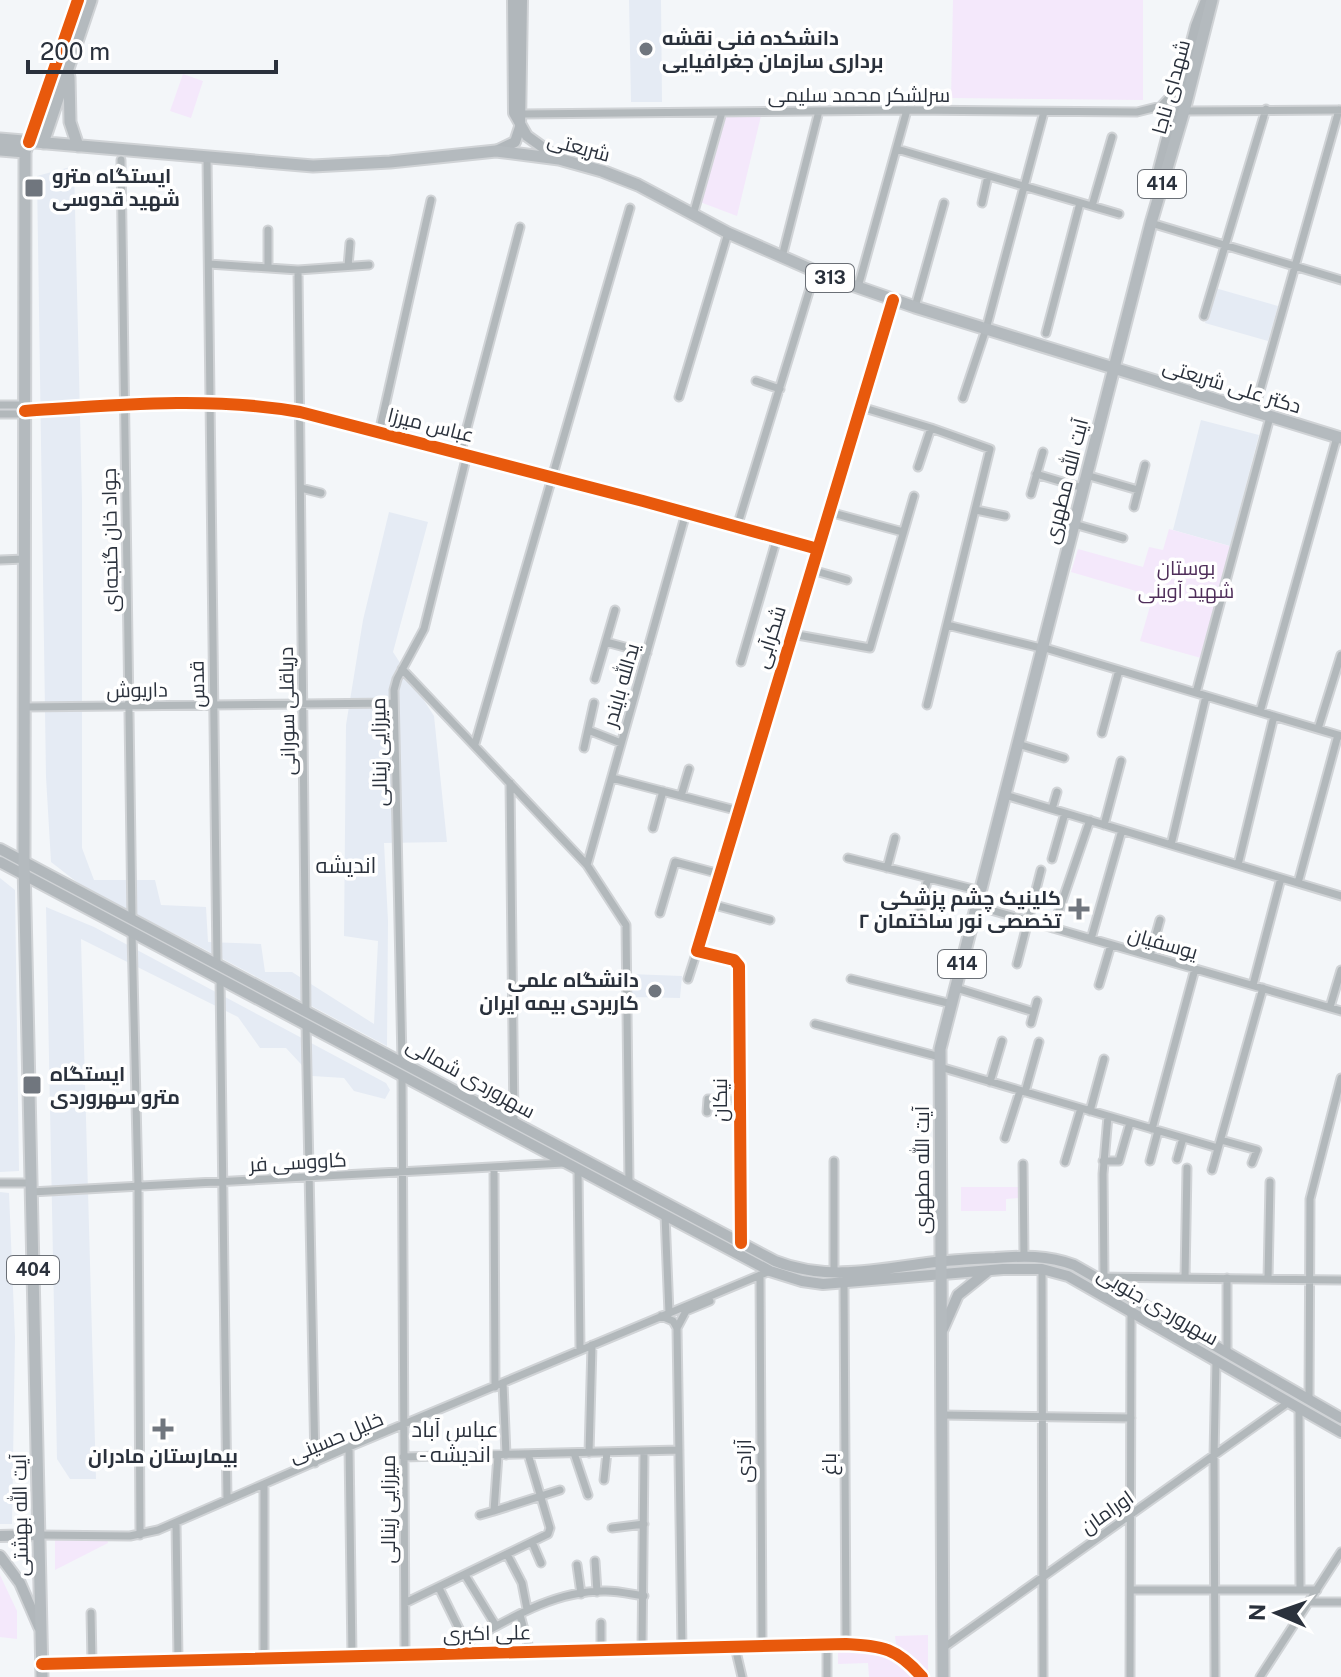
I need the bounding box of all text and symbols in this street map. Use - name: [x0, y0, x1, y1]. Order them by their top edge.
- scale bar: [28, 24, 276, 74]
- place label: دانشکده فنی نقشه برداری سازمان جغرافیایی: [662, 26, 884, 73]
- text: 200 m: [40, 37, 110, 65]
- street label: شهدای ناجا: [1147, 37, 1196, 137]
- marker: دانشکده فنی نقشه برداری سازمان جغرافیایی: [637, 40, 655, 58]
- street label: سرلشکر محمد سلیمی: [768, 83, 950, 108]
- street label: شریعتی: [545, 127, 613, 168]
- place label: ایستگاه مترو شهید قدوسی: [52, 164, 180, 212]
- road number: 414: [1138, 170, 1186, 198]
- marker: ایستگاه مترو شهید قدوسی: [23, 177, 45, 199]
- road number: 313: [806, 264, 854, 292]
- street label: دکتر علی شریعتی: [1160, 354, 1304, 419]
- street label: عباس میرزا: [385, 403, 477, 448]
- street label: آیت الله مطهری: [1038, 415, 1094, 546]
- street label: جواد خان گنجه‌ای: [97, 468, 124, 612]
- park label: بوستان شهید آوینی: [1138, 556, 1234, 604]
- street label: شکرآبی: [749, 603, 792, 671]
- street label: یدالله بایندر: [596, 640, 645, 730]
- street label: دریاقلی سورانی: [274, 646, 301, 776]
- street label: قدس: [185, 660, 210, 708]
- street label: داریوش: [106, 677, 168, 704]
- street label: میرزایی زینالی: [366, 697, 393, 807]
- district label: اندیشه: [315, 852, 377, 878]
- place label: کلینیک چشم پزشکی تخصصی نور ساختمان ۲: [858, 886, 1062, 933]
- marker: کلینیک چشم پزشکی تخصصی نور ساختمان ۲: [1068, 898, 1090, 920]
- street label: یوسفیان: [1125, 922, 1201, 966]
- road number: 414: [938, 950, 986, 978]
- place label: دانشگاه علمی کاربردی بیمه ایران: [479, 968, 639, 1015]
- marker: دانشگاه علمی کاربردی بیمه ایران: [646, 982, 664, 1000]
- street label: سهروردی شمالی: [402, 1033, 540, 1124]
- place label: ایستگاه مترو سهروردی: [50, 1062, 180, 1110]
- marker: ایستگاه مترو سهروردی: [21, 1074, 43, 1096]
- street label: نیکان: [708, 1078, 733, 1122]
- street label: آیت الله مطهری: [909, 1105, 935, 1234]
- street label: کاووسی فر: [248, 1147, 347, 1178]
- road number: 404: [7, 1256, 59, 1284]
- street label: سهروردی جنوبی: [1093, 1262, 1223, 1351]
- street label: خلیل حسینی: [285, 1406, 387, 1468]
- district label: عباس آباد - اندیشه: [412, 1416, 498, 1467]
- marker: بیمارستان مادران: [152, 1418, 174, 1440]
- street label: آزادی: [732, 1439, 757, 1483]
- place label: بیمارستان مادران: [88, 1444, 238, 1468]
- street label: آیت الله بهشتی: [6, 1453, 34, 1576]
- street label: باغ: [817, 1453, 843, 1475]
- street label: میرزایی زینالی: [376, 1455, 401, 1563]
- street label: اورامان: [1076, 1485, 1139, 1540]
- north arrow: [1237, 1573, 1317, 1653]
- text: N: [1244, 1603, 1270, 1621]
- street label: علی‌ اکبری: [443, 1620, 531, 1647]

